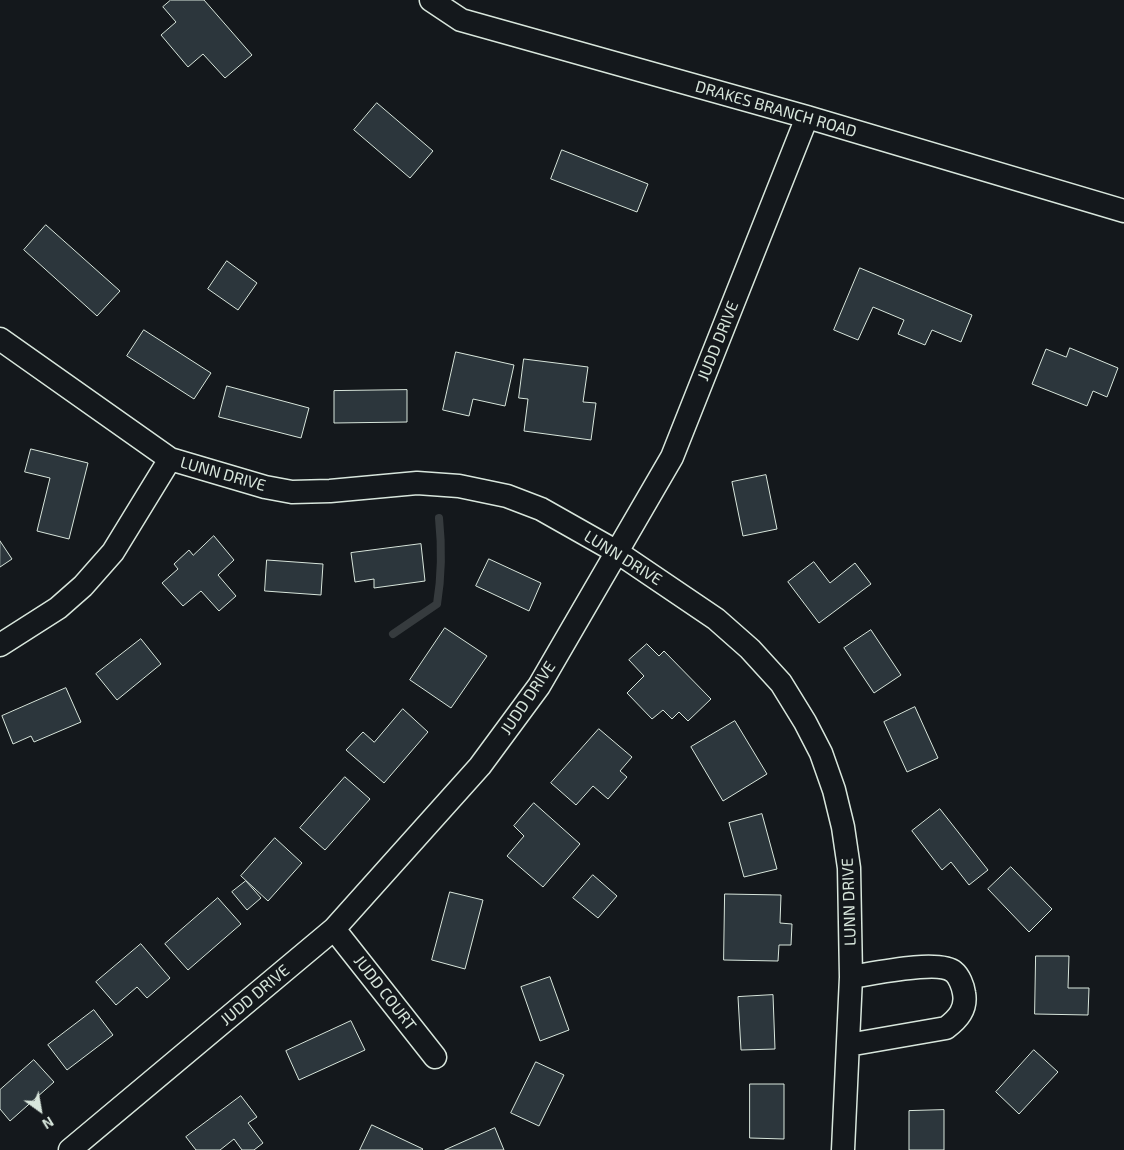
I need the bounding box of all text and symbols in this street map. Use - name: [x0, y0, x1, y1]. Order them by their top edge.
- street label: DRAKES BRANCH ROAD: [693, 77, 859, 141]
- street label: JUDD DRIVE: [693, 298, 743, 384]
- street label: LUNN DRIVE: [178, 453, 268, 495]
- street label: LUNN DRIVE: [581, 527, 665, 589]
- street label: JUDD DRIVE: [496, 658, 560, 738]
- street label: LUNN DRIVE: [838, 858, 860, 946]
- street label: JUDD COURT: [350, 952, 420, 1034]
- street label: JUDD DRIVE: [217, 961, 293, 1029]
- north arrow: [15, 1085, 65, 1135]
- text: N: [39, 1113, 57, 1133]

